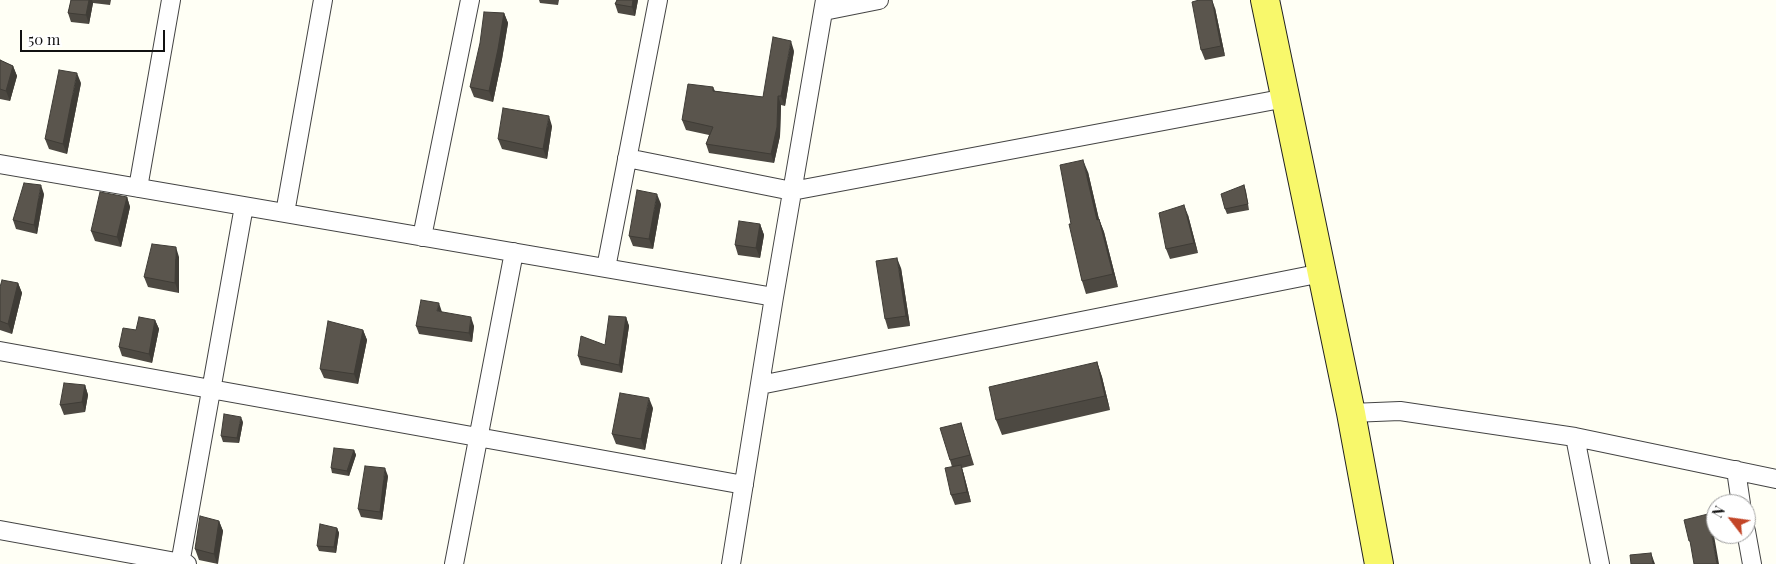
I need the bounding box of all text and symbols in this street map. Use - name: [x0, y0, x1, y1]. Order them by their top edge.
- scale bar: [22, 20, 168, 52]
- text: 50 m: [28, 29, 60, 49]
- north arrow: [1706, 494, 1756, 544]
- text: N: [1708, 503, 1729, 521]

